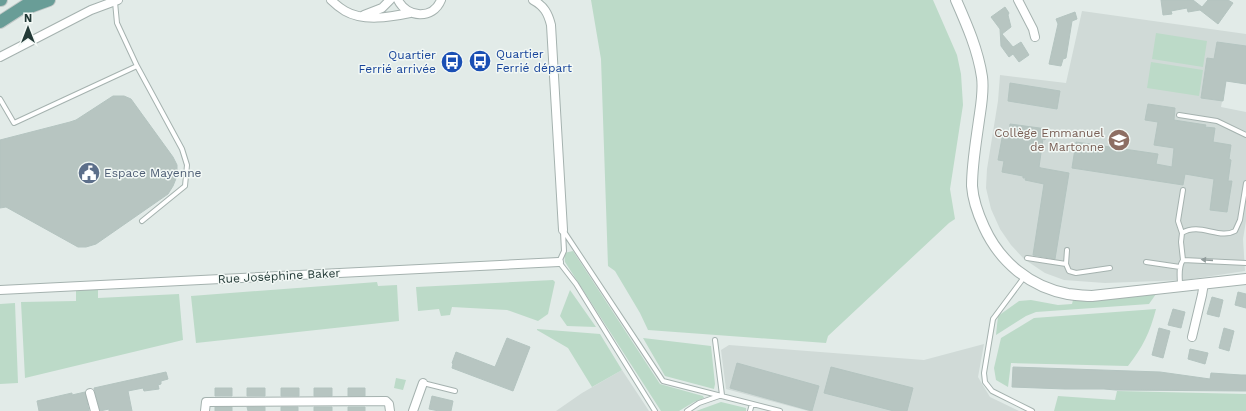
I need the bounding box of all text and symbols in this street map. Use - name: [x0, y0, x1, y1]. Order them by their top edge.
- north arrow: [8, 8, 48, 48]
- text: N: [24, 12, 32, 25]
- place label: Quartier Ferrié départ: [496, 47, 572, 75]
- place label: Quartier Ferrié arrivée: [359, 48, 436, 76]
- bus stop icon: Quartier Ferrié départ: [467, 48, 493, 74]
- bus stop icon: Quartier Ferrié arrivée: [439, 49, 465, 75]
- place label: Collège Emmanuel de Martonne: [994, 126, 1104, 154]
- school or university icon: Collège Emmanuel de Martonne: [1106, 127, 1132, 153]
- public building icon: Espace Mayenne: [76, 160, 102, 186]
- place label: Espace Mayenne: [104, 166, 202, 180]
- one-way arrow: [1201, 257, 1213, 264]
- street label: Rue Joséphine Baker: [217, 266, 341, 286]

